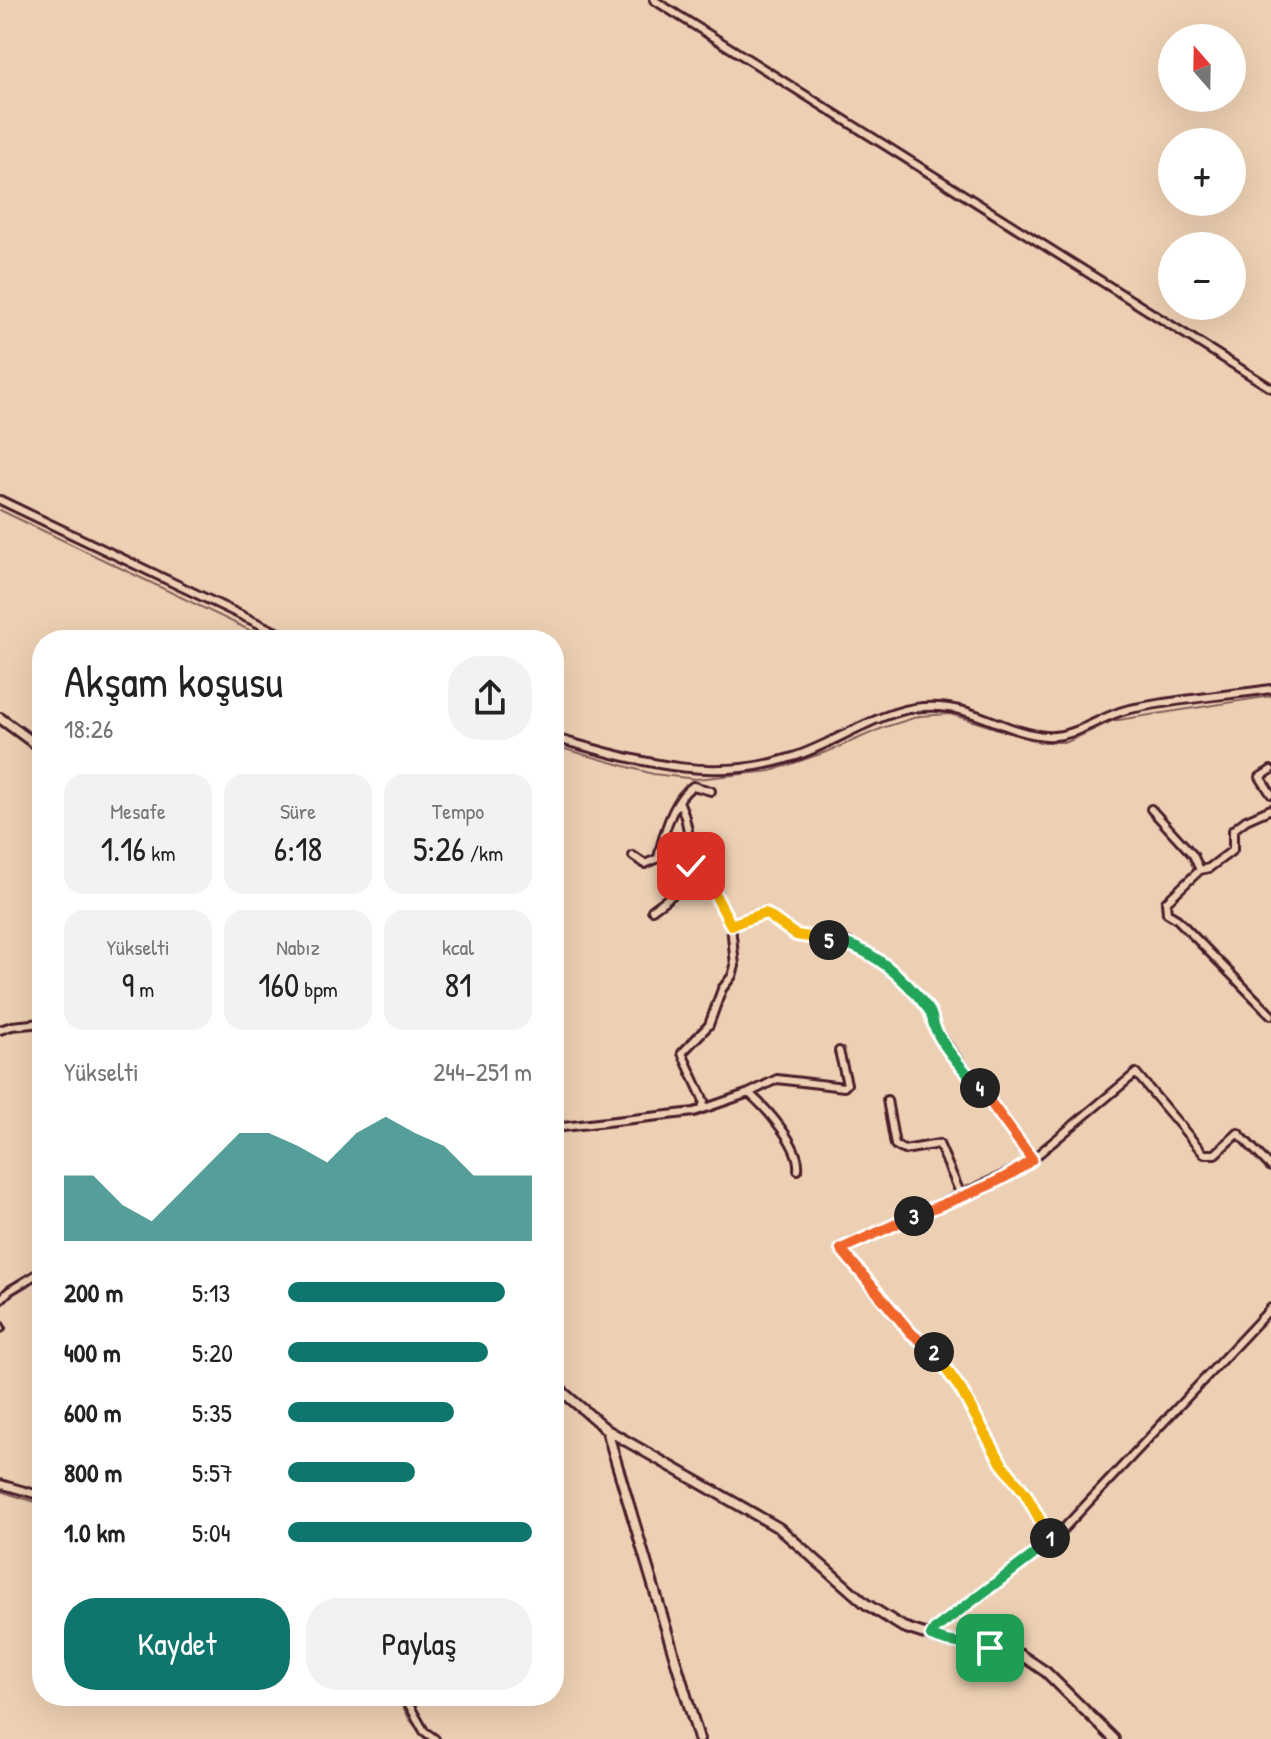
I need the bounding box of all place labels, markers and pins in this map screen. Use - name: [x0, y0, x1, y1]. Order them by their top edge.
- pin: [657, 832, 725, 900]
- pin: 5: [809, 920, 849, 960]
- pin: 4: [960, 1068, 1000, 1108]
- pin: 3: [894, 1196, 934, 1236]
- pin: 2: [914, 1332, 954, 1372]
- pin: 1: [1030, 1518, 1070, 1558]
- pin: [956, 1614, 1024, 1682]

